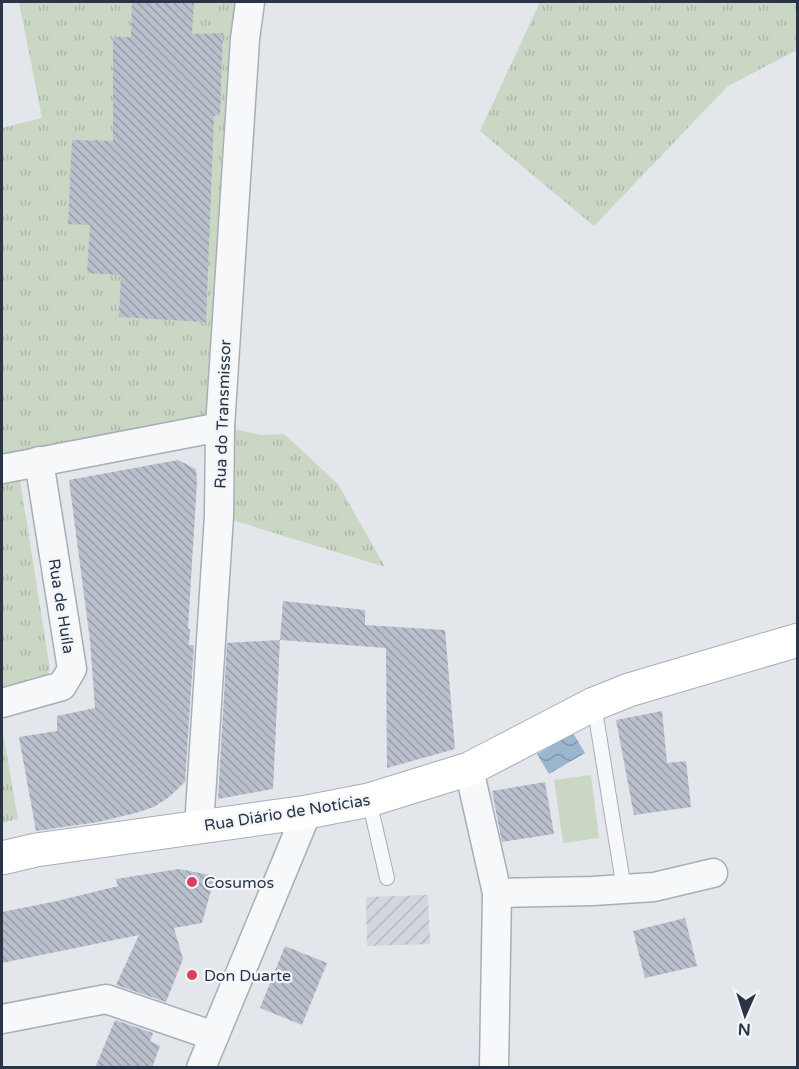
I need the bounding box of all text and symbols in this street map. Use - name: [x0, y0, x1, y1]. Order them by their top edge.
- street label: Rua do Transmissor: [210, 338, 236, 489]
- street label: Rua de Huíla: [44, 557, 78, 655]
- street label: Rua Diário de Notícias: [203, 790, 372, 836]
- place label: Cosumos: [204, 873, 274, 893]
- marker: Cosumos: [185, 875, 199, 889]
- place label: Don Duarte: [204, 966, 291, 986]
- marker: Don Duarte: [185, 968, 199, 982]
- north arrow: [715, 985, 775, 1045]
- text: N: [737, 1019, 751, 1039]

